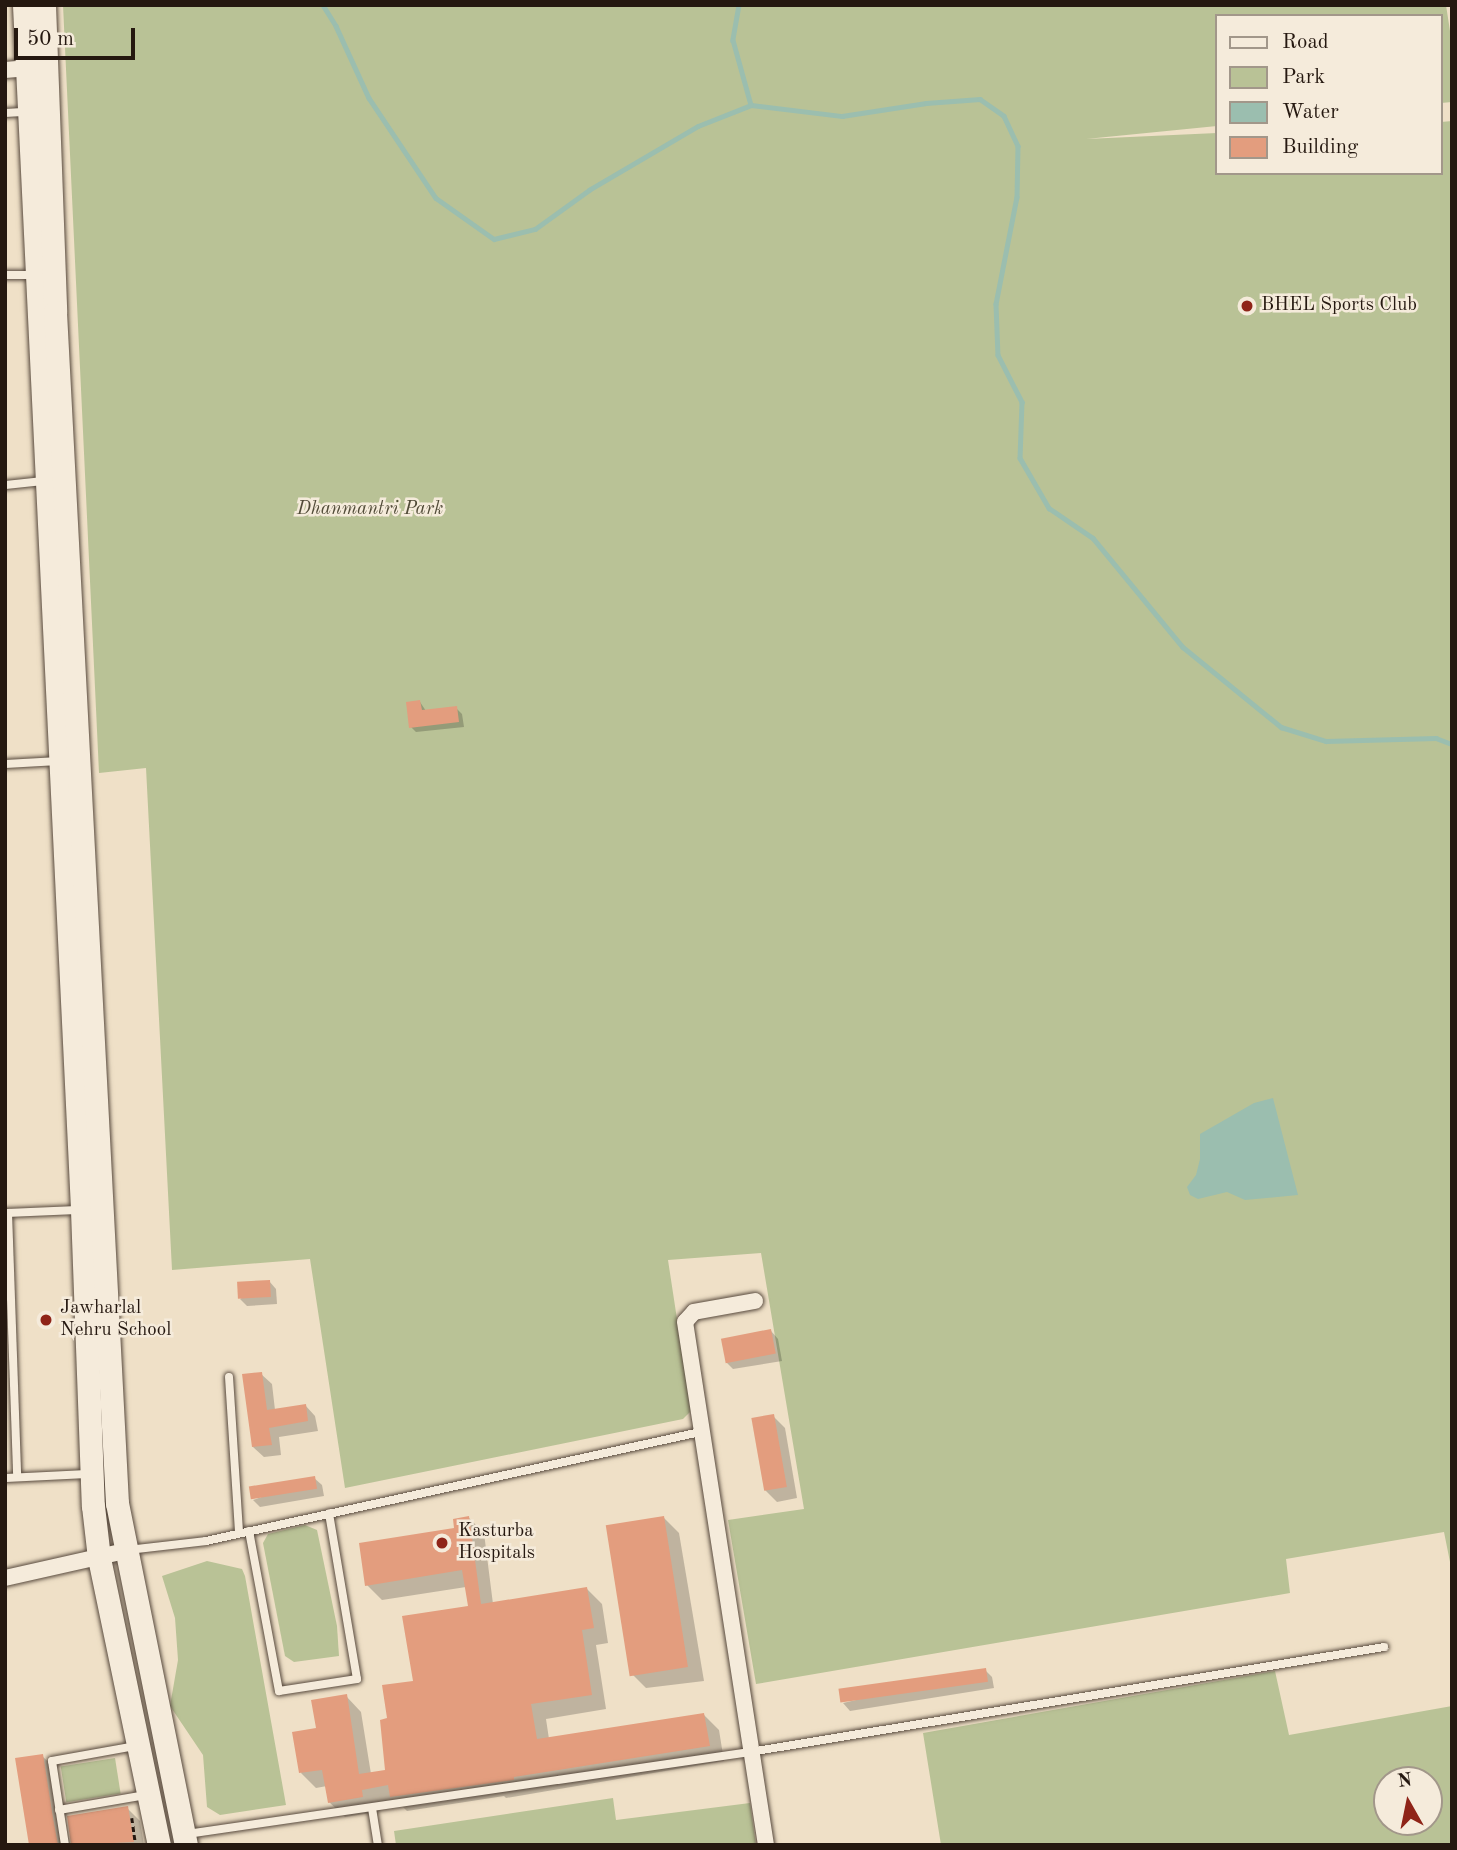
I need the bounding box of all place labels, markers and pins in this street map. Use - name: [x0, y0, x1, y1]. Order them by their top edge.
- place label: BHEL Sports Club: [1261, 295, 1417, 317]
- marker: BHEL Sports Club: [1239, 298, 1255, 314]
- place label: Jawharlal Nehru School: [60, 1298, 171, 1342]
- marker: Jawharlal Nehru School: [38, 1312, 54, 1328]
- place label: Kasturba Hospitals: [458, 1521, 535, 1565]
- marker: Kasturba Hospitals: [432, 1533, 452, 1553]

